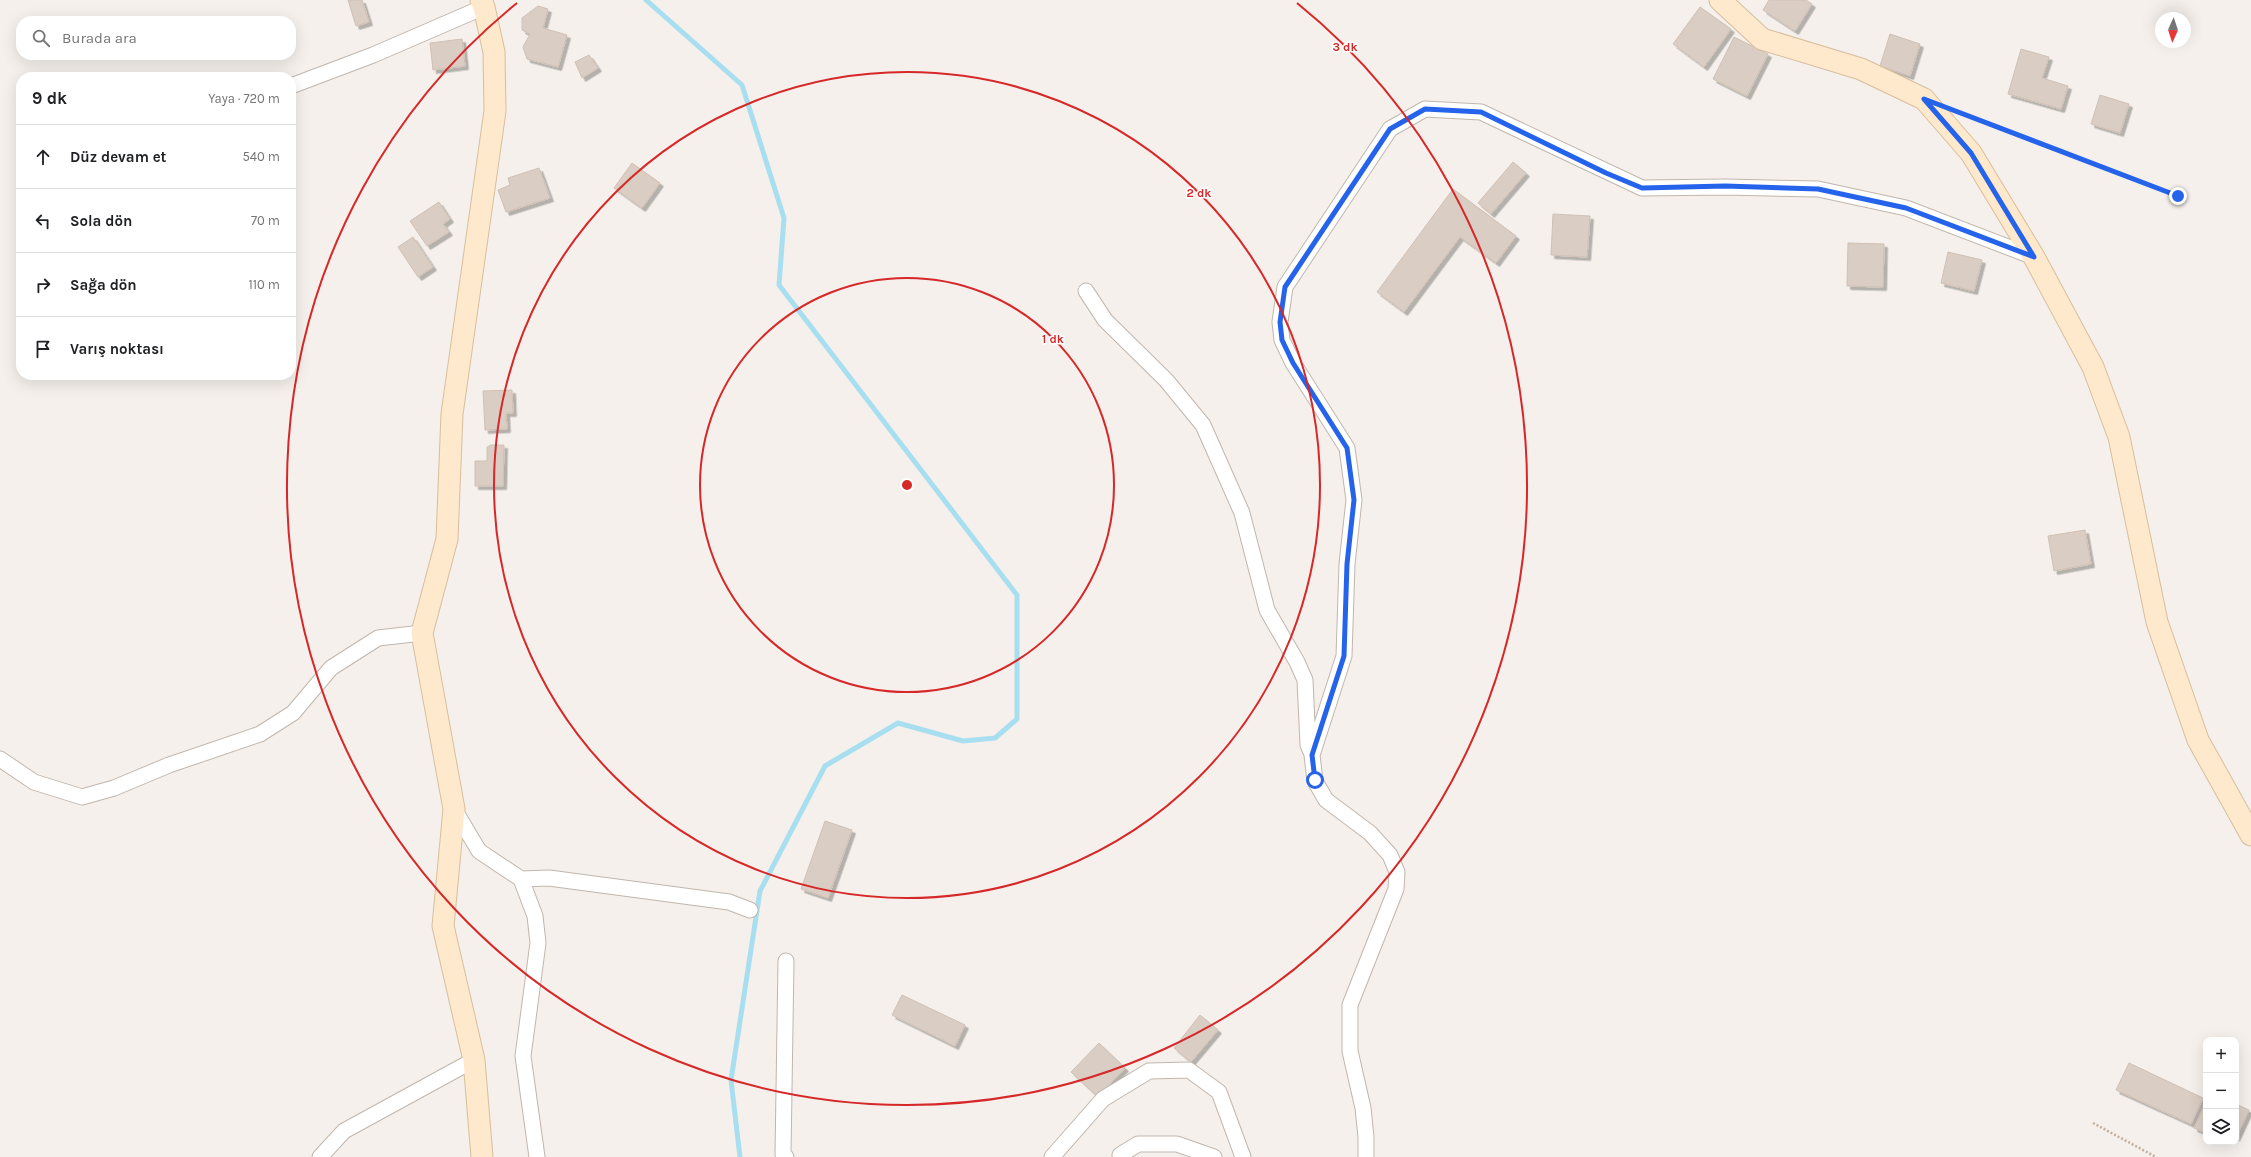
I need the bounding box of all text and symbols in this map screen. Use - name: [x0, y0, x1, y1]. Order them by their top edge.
- north arrow: [2155, 12, 2191, 48]
- search box: [16, 16, 296, 60]
- icon: search: [30, 27, 52, 49]
- text: Burada ara: [62, 29, 137, 47]
- text: 3 dk: [1333, 40, 1357, 54]
- text: 9 dk: [32, 88, 67, 108]
- text: Yaya · 720 m: [208, 91, 280, 106]
- icon: ahead: [32, 146, 54, 168]
- text: Düz devam et: [70, 148, 167, 166]
- text: 540 m: [242, 149, 280, 164]
- text: 2 dk: [1187, 186, 1211, 200]
- route end: [2169, 187, 2187, 205]
- icon: left: [32, 210, 54, 232]
- text: Sola dön: [70, 212, 132, 230]
- text: 70 m: [251, 213, 280, 228]
- icon: right: [32, 274, 54, 296]
- text: Sağa dön: [70, 276, 137, 294]
- text: 110 m: [248, 277, 280, 292]
- text: 1 dk: [1042, 332, 1064, 346]
- icon: arrive: [32, 338, 54, 360]
- text: Varış noktası: [70, 340, 164, 358]
- centre of rings: [900, 478, 914, 492]
- route start: [1306, 771, 1324, 789]
- map controls: [2203, 1037, 2239, 1145]
- button: +: [2203, 1037, 2239, 1073]
- button: −: [2203, 1073, 2239, 1109]
- button: layers: [2203, 1109, 2239, 1145]

